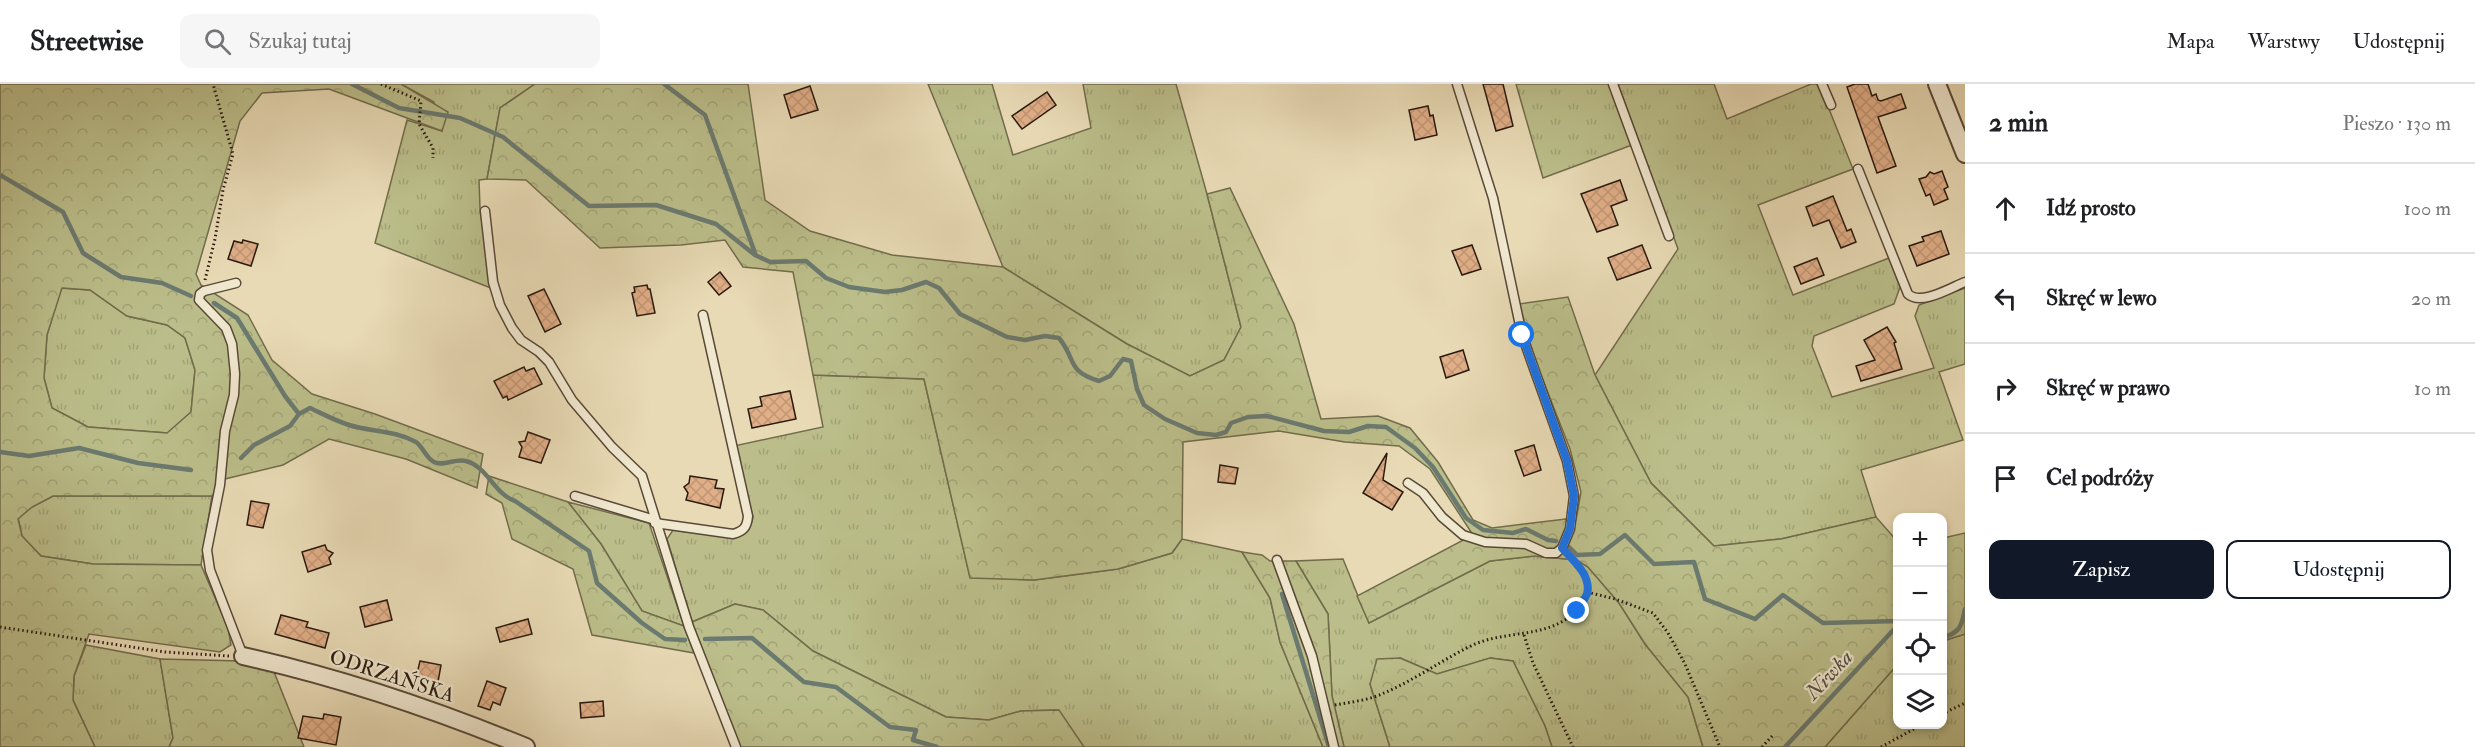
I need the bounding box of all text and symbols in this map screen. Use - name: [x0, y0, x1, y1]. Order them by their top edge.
- search box: [180, 14, 600, 68]
- text: Streetwise: [30, 24, 144, 59]
- icon: search: [201, 25, 234, 58]
- text: Szukaj tutaj: [249, 27, 352, 55]
- text: Mapa: [2167, 28, 2215, 55]
- text: Warstwy: [2248, 28, 2320, 55]
- text: Udostępnij: [2353, 28, 2445, 55]
- text: 2 min: [1989, 107, 2048, 139]
- text: Pieszo · 130 m: [2342, 111, 2451, 136]
- icon: ahead: [1989, 192, 2022, 225]
- text: Idź prosto: [2046, 194, 2136, 222]
- text: 100 m: [2404, 196, 2451, 221]
- icon: left: [1989, 282, 2022, 315]
- text: Skręć w lewo: [2046, 284, 2157, 312]
- text: 20 m: [2411, 286, 2451, 311]
- route start: [1508, 321, 1534, 347]
- icon: right: [1989, 372, 2022, 405]
- text: Skręć w prawo: [2046, 374, 2170, 402]
- text: 10 m: [2414, 376, 2451, 401]
- icon: arrive: [1989, 462, 2022, 495]
- text: Cel podróży: [2046, 464, 2153, 492]
- map controls: [1893, 513, 1947, 729]
- button: +: [1893, 513, 1947, 567]
- button: Zapisz: [1989, 540, 2214, 599]
- button: Udostępnij: [2226, 540, 2451, 599]
- button: −: [1893, 567, 1947, 621]
- route end: [1563, 597, 1589, 623]
- button: locate: [1893, 621, 1947, 675]
- street label: ODRZAŃSKA: [326, 643, 458, 708]
- water label: Niwka: [1799, 644, 1859, 706]
- button: layers: [1893, 675, 1947, 729]

